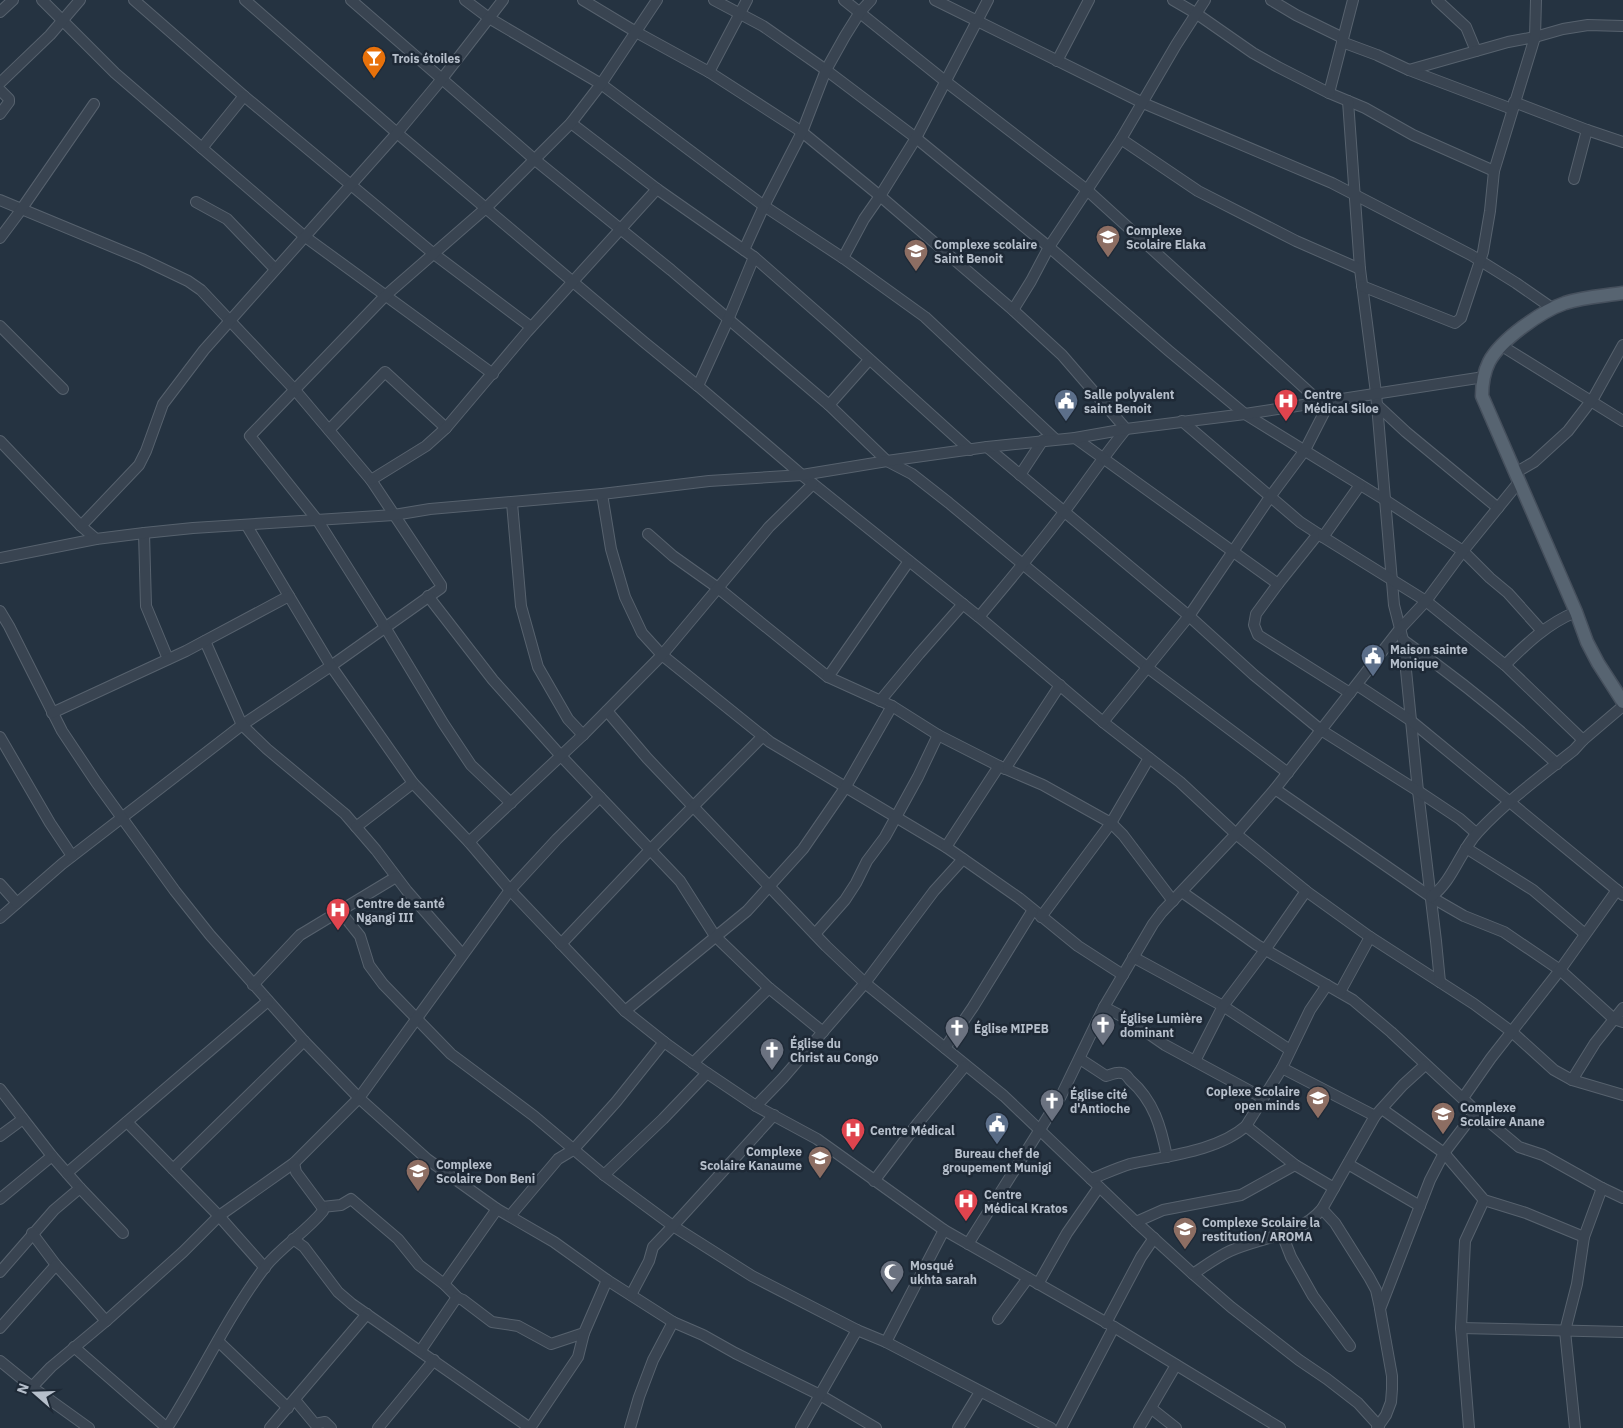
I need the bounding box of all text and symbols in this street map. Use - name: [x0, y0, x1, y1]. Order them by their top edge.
- bar icon: Trois étoiles: [361, 45, 387, 79]
- place label: Trois étoiles: [392, 51, 460, 66]
- place label: Complexe Scolaire Elaka: [1126, 223, 1206, 252]
- school or university icon: Complexe Scolaire Elaka: [1095, 224, 1121, 258]
- place label: Complexe scolaire Saint Benoit: [934, 237, 1038, 266]
- school or university icon: Complexe scolaire Saint Benoit: [903, 238, 929, 272]
- place label: Salle polyvalent saint Benoit: [1084, 387, 1175, 416]
- place label: Centre Médical Siloe: [1304, 387, 1379, 416]
- public building icon: Salle polyvalent saint Benoit: [1053, 388, 1079, 422]
- hospital icon: Centre Médical Siloe: [1273, 388, 1299, 422]
- place label: Maison sainte Monique: [1390, 642, 1468, 671]
- public building icon: Maison sainte Monique: [1360, 643, 1386, 677]
- place label: Centre de santé Ngangi III: [356, 896, 445, 925]
- hospital icon: Centre de santé Ngangi III: [325, 897, 351, 931]
- place label: Église Lumière dominant: [1120, 1010, 1203, 1040]
- church icon: Église Lumière dominant: [1090, 1012, 1116, 1046]
- church icon: Église MIPEB: [944, 1015, 970, 1049]
- place label: Église MIPEB: [974, 1020, 1049, 1036]
- place label: Église du Christ au Congo: [790, 1035, 879, 1065]
- church icon: Église du Christ au Congo: [759, 1037, 785, 1071]
- place label: Coplexe Scolaire open minds: [1206, 1084, 1300, 1113]
- school or university icon: Coplexe Scolaire open minds: [1305, 1085, 1331, 1119]
- place label: Église cité d'Antioche: [1070, 1086, 1130, 1116]
- church icon: Église cité d'Antioche: [1039, 1088, 1065, 1122]
- place label: Complexe Scolaire Anane: [1460, 1100, 1545, 1129]
- school or university icon: Complexe Scolaire Anane: [1430, 1101, 1456, 1135]
- public building icon: Bureau chef de groupement Munigi: [984, 1111, 1010, 1145]
- hospital icon: Centre Médical: [840, 1117, 866, 1151]
- place label: Centre Médical: [870, 1123, 955, 1138]
- place label: Complexe Scolaire Kanaume: [700, 1144, 802, 1173]
- school or university icon: Complexe Scolaire Kanaume: [807, 1145, 833, 1179]
- place label: Bureau chef de groupement Munigi: [942, 1146, 1052, 1175]
- place label: Complexe Scolaire Don Beni: [436, 1157, 535, 1186]
- school or university icon: Complexe Scolaire Don Beni: [405, 1158, 431, 1192]
- place label: Centre Médical Kratos: [984, 1187, 1068, 1216]
- hospital icon: Centre Médical Kratos: [953, 1188, 979, 1222]
- place label: Complexe Scolaire la restitution/ AROMA: [1202, 1215, 1320, 1244]
- school or university icon: Complexe Scolaire la restitution/ AROMA: [1172, 1216, 1198, 1250]
- place label: Mosqué ukhta sarah: [910, 1258, 977, 1287]
- mosque icon: Mosqué ukhta sarah: [879, 1259, 905, 1293]
- north arrow: [10, 1368, 60, 1418]
- text: N: [13, 1381, 33, 1396]

